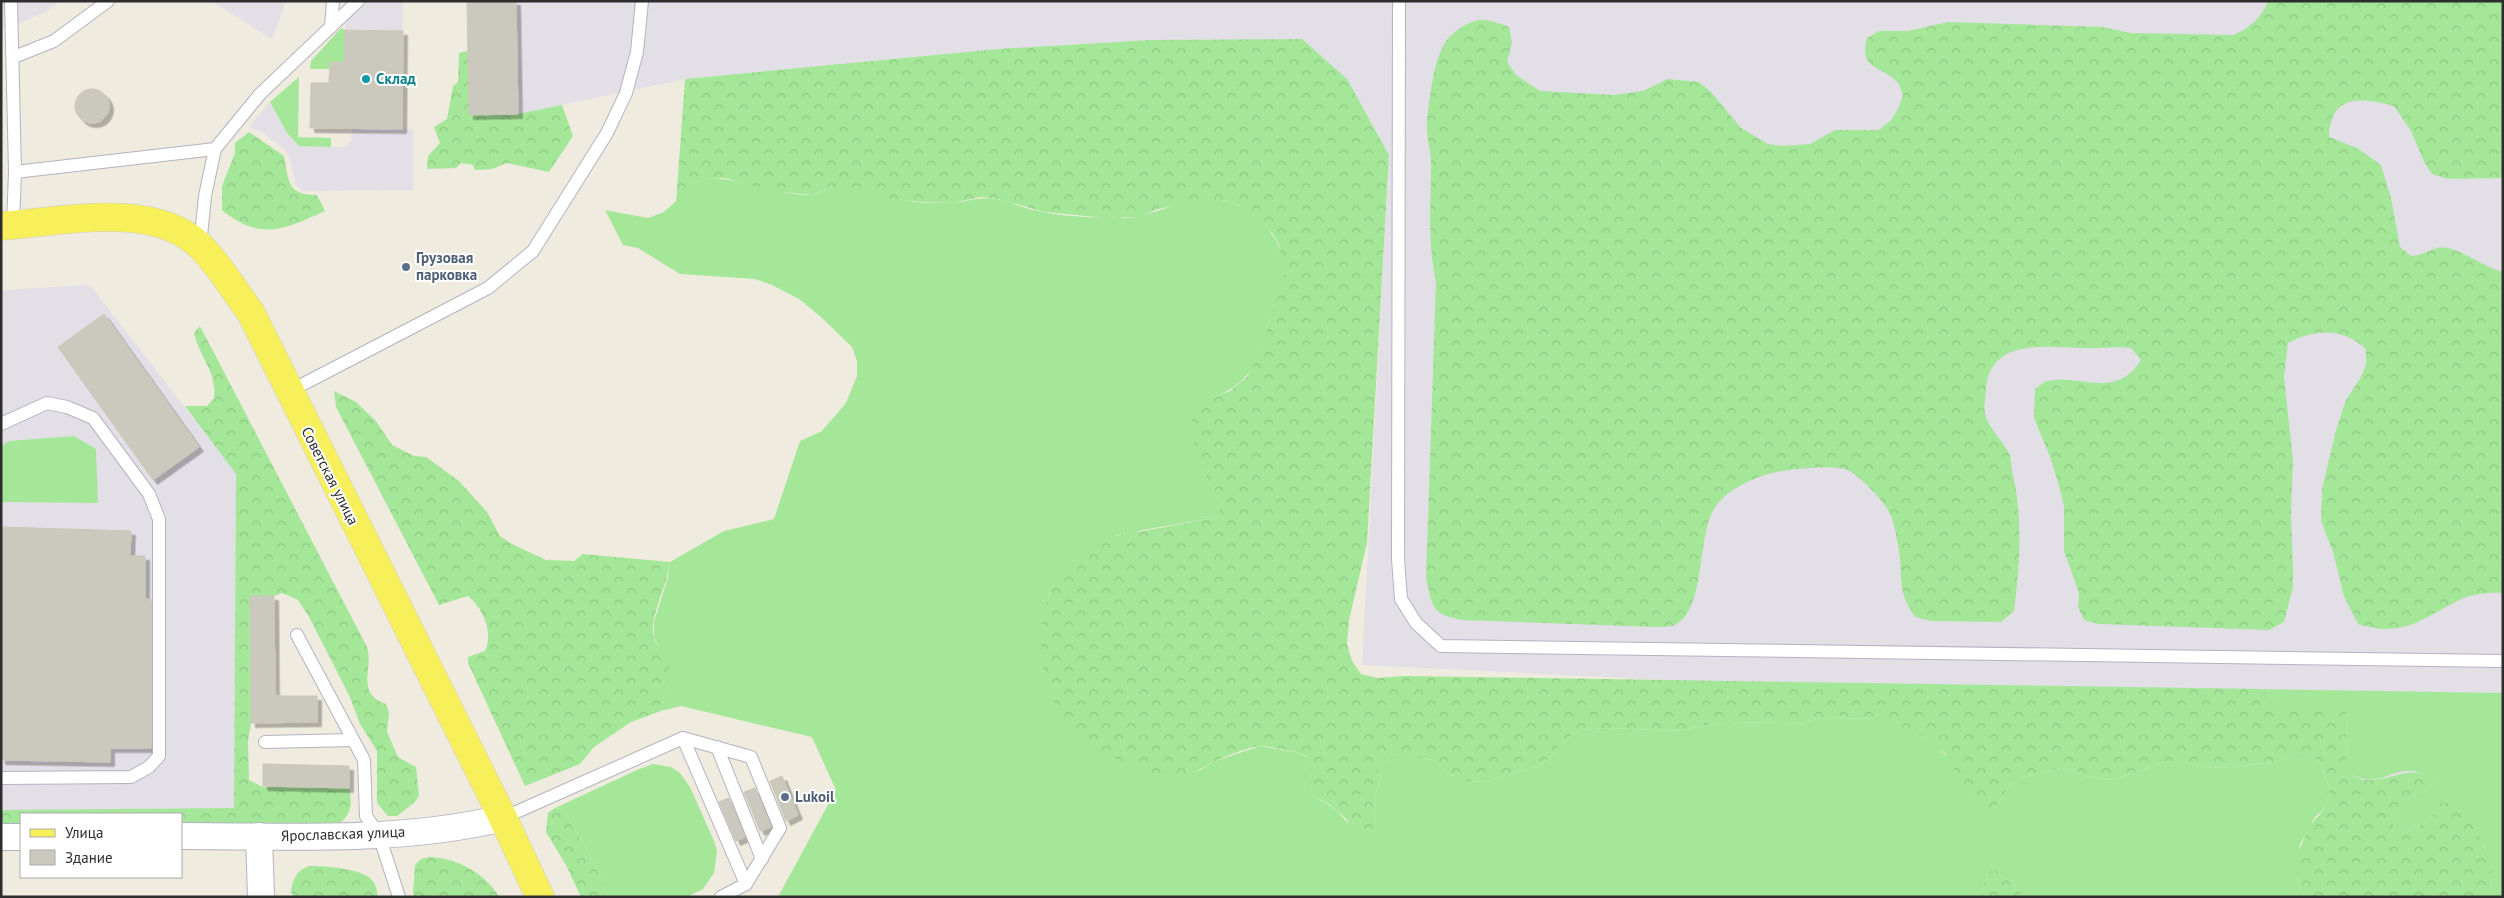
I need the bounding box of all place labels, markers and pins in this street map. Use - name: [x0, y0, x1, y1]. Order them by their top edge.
- place label: Склад: [376, 69, 416, 88]
- marker: Склад: [360, 73, 372, 85]
- place label: Грузовая парковка: [416, 248, 477, 284]
- marker: Грузовая парковка: [400, 261, 412, 273]
- place label: Lukoil: [795, 787, 835, 806]
- marker: Lukoil: [779, 791, 791, 803]

